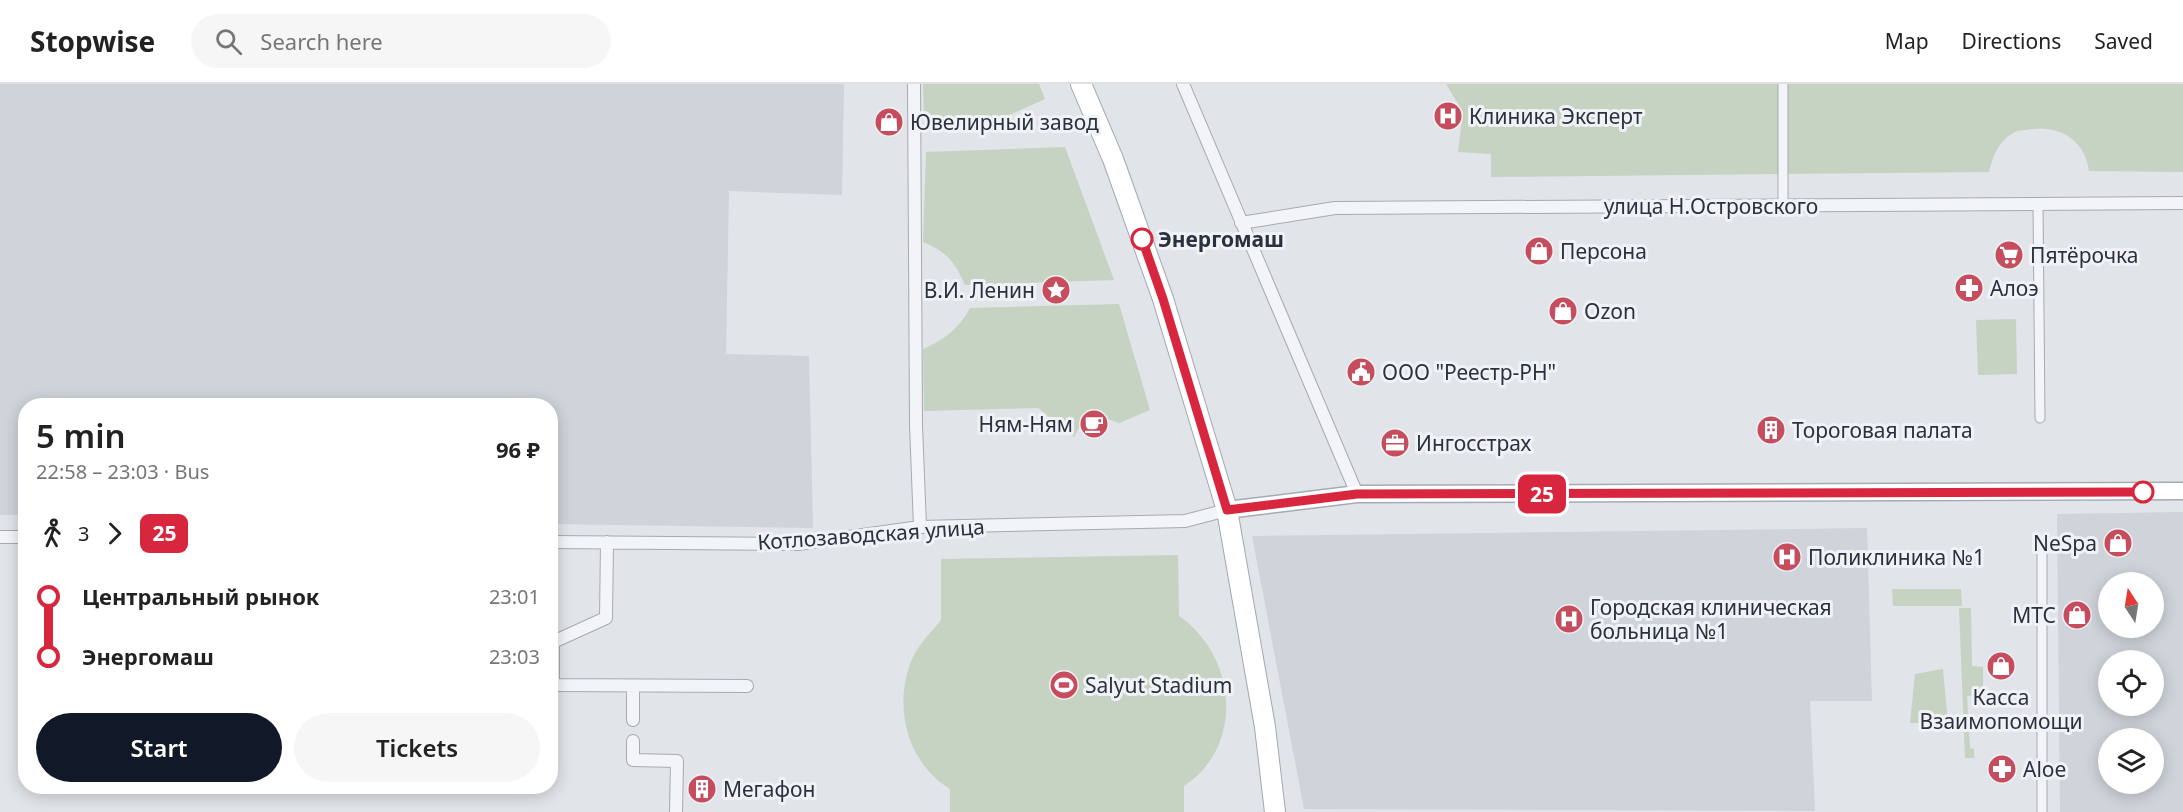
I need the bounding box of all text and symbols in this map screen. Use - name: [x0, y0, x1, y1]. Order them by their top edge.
- search box: [191, 14, 611, 68]
- text: Stopwise: [30, 22, 155, 60]
- icon: search: [212, 25, 245, 58]
- text: Search here: [260, 26, 383, 56]
- text: Map: [1885, 27, 1929, 55]
- text: Directions: [1962, 27, 2061, 55]
- text: Saved: [2094, 27, 2153, 55]
- hospital icon: Клиника Эксперт: [1432, 100, 1464, 132]
- place label: Клиника Эксперт: [1469, 102, 1643, 130]
- shop icon: Ювелирный завод: [873, 106, 905, 138]
- place label: Ювелирный завод: [910, 108, 1099, 136]
- street label: улица Н.Островского: [1604, 192, 1818, 220]
- place label: Энергомаш: [1158, 225, 1284, 253]
- marker: Энергомаш: [1131, 228, 1153, 250]
- shop icon: Персона: [1523, 235, 1555, 267]
- place label: Персона: [1560, 237, 1647, 265]
- supermarket icon: Пятёрочка: [1993, 239, 2025, 271]
- place label: Пятёрочка: [2030, 241, 2138, 269]
- pharmacy icon: Алоэ: [1953, 272, 1985, 304]
- place icon: В.И. Ленин: [1040, 274, 1072, 306]
- place label: Алоэ: [1990, 274, 2039, 302]
- place label: В.И. Ленин: [924, 276, 1035, 304]
- shop icon: Ozon: [1547, 295, 1579, 327]
- place label: Ozon: [1584, 297, 1636, 325]
- public building icon: ООО "Реестр-РН": [1345, 356, 1377, 388]
- place label: ООО "Реестр-РН": [1382, 358, 1556, 386]
- cafe icon: Ням-Ням: [1078, 408, 1110, 440]
- place label: Ням-Ням: [979, 410, 1073, 438]
- text: 5 min: [36, 413, 126, 458]
- building icon: Тороговая палата: [1755, 414, 1787, 446]
- place label: Тороговая палата: [1792, 416, 1973, 444]
- office icon: Ингосстрах: [1379, 427, 1411, 459]
- place label: Ингосстрах: [1416, 429, 1532, 457]
- text: 96 ₽: [496, 434, 540, 464]
- text: 22:58 – 23:03 · Bus: [36, 458, 209, 485]
- line badge: 25: [1515, 474, 1569, 514]
- text: 25: [1530, 480, 1554, 508]
- unlabelled marker: [2132, 481, 2154, 503]
- street label: Котлозаводская улица: [757, 512, 985, 556]
- icon: walk: [36, 517, 69, 550]
- icon: forward: [98, 517, 131, 550]
- text: 25: [152, 519, 176, 547]
- text: 3: [78, 520, 89, 547]
- shop icon: NeSpa: [2102, 527, 2134, 559]
- place label: NeSpa: [2033, 529, 2097, 557]
- hospital icon: Поликлиника №1: [1771, 541, 1803, 573]
- place label: Поликлиника №1: [1808, 543, 1985, 571]
- north arrow: [2098, 572, 2164, 638]
- map controls: [2098, 572, 2164, 794]
- text: Центральный рынок: [82, 581, 319, 611]
- text: 23:01: [489, 583, 540, 610]
- place label: Городская клиническая больница №1: [1590, 593, 1832, 645]
- shop icon: МТС: [2061, 599, 2093, 631]
- place label: МТС: [2012, 601, 2056, 629]
- hospital icon: Городская клиническая больница №1: [1553, 603, 1585, 635]
- text: Энергомаш: [82, 641, 214, 671]
- text: 23:03: [489, 643, 540, 670]
- shop icon: Касса Взаимопомощи: [1985, 650, 2017, 682]
- button: locate: [2098, 650, 2164, 716]
- sports icon: Salyut Stadium: [1048, 669, 1080, 701]
- place label: Salyut Stadium: [1085, 671, 1232, 699]
- place label: Касса Взаимопомощи: [1920, 683, 2082, 735]
- button: Start: [36, 713, 282, 782]
- button: Tickets: [294, 713, 540, 782]
- button: layers: [2098, 728, 2164, 794]
- pharmacy icon: Aloe: [1986, 753, 2018, 785]
- place label: Aloe: [2023, 755, 2066, 783]
- building icon: Мегафон: [686, 773, 718, 805]
- place label: Мегафон: [723, 775, 815, 803]

